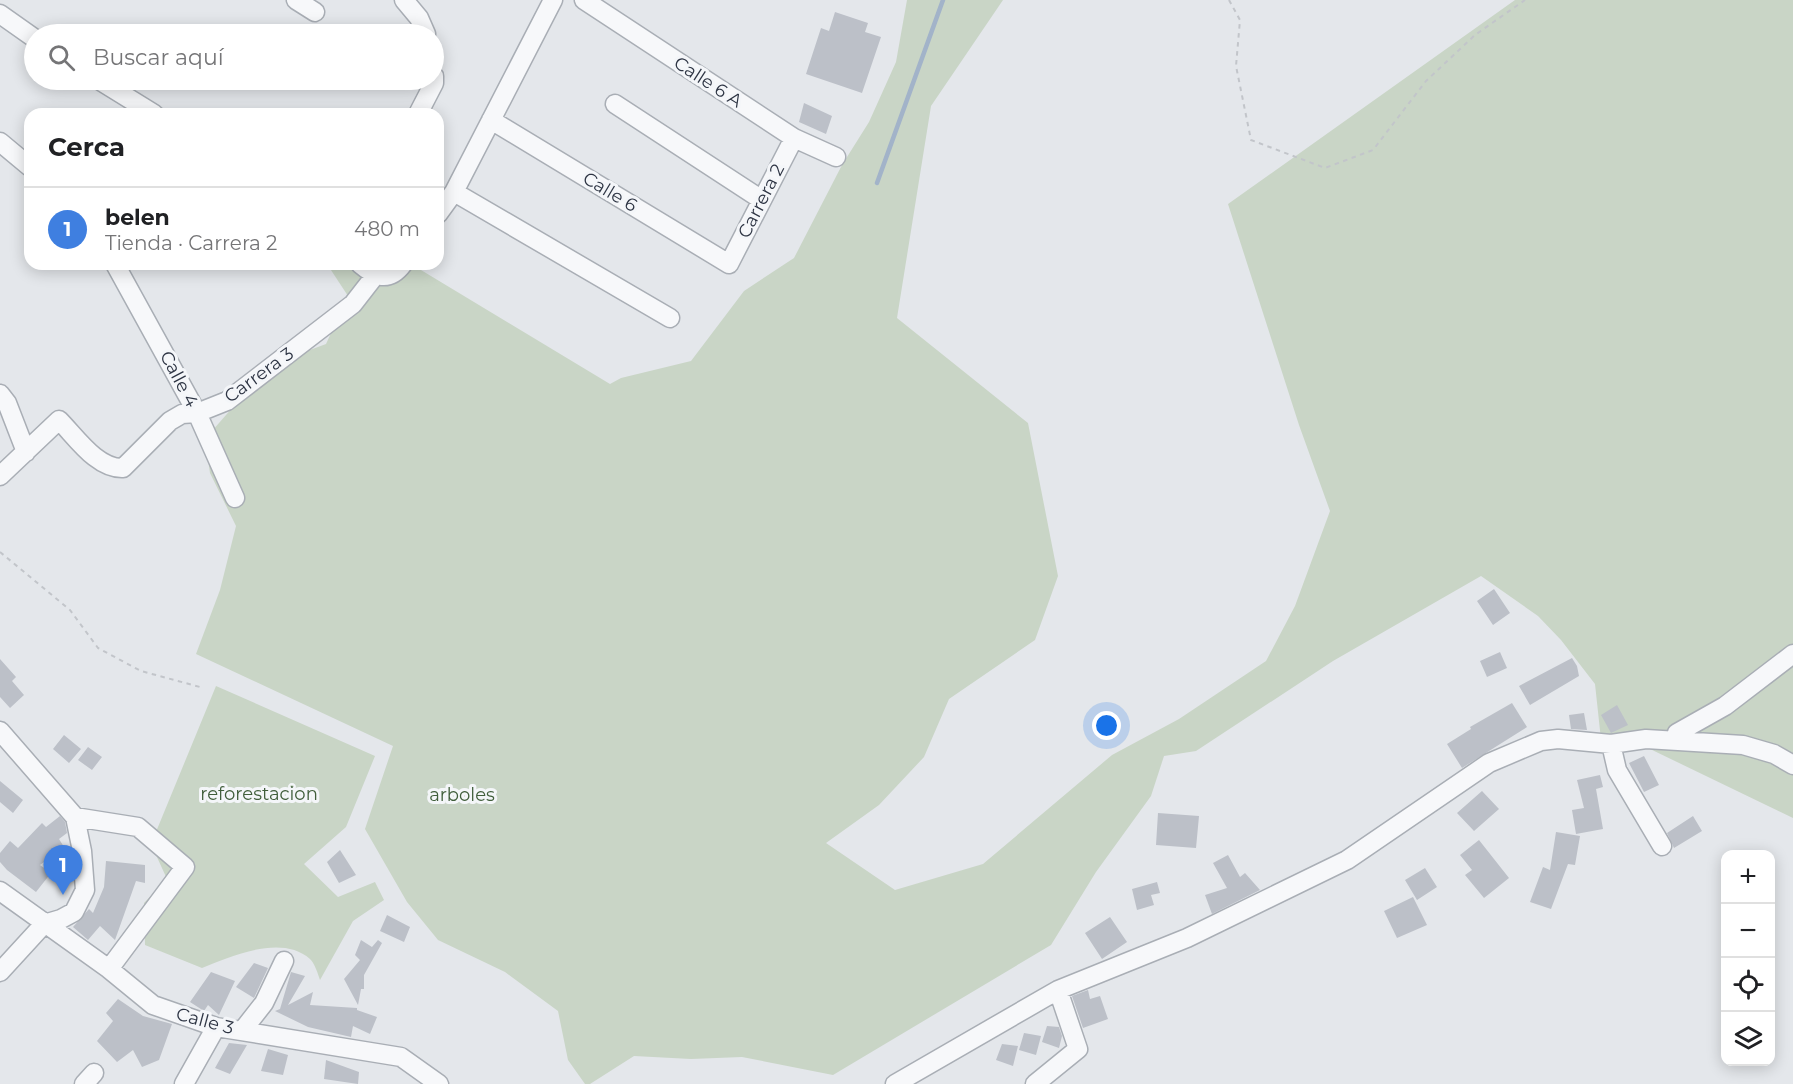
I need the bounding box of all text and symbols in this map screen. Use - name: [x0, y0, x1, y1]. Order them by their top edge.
- search box: [24, 24, 444, 90]
- icon: search: [45, 41, 78, 74]
- text: Buscar aquí: [93, 44, 224, 71]
- street label: Calle 6 A: [670, 52, 746, 112]
- text: Cerca: [48, 131, 125, 163]
- street label: Carrera 2: [733, 160, 789, 242]
- street label: Calle 6: [579, 167, 641, 217]
- text: belen: [105, 204, 170, 231]
- text: 1: [64, 217, 71, 241]
- text: 480 m: [354, 217, 420, 241]
- text: Tienda · Carrera 2: [105, 231, 277, 255]
- street label: Carrera 3: [220, 343, 298, 407]
- street label: Calle 4: [155, 347, 203, 411]
- your location: [1092, 711, 1121, 740]
- park label: reforestacion: [200, 783, 318, 805]
- park label: arboles: [429, 784, 495, 806]
- pin: 1: [44, 846, 82, 895]
- map controls: [1721, 850, 1775, 1066]
- button: +: [1721, 850, 1775, 904]
- button: −: [1721, 904, 1775, 958]
- button: locate: [1721, 958, 1775, 1012]
- street label: Calle 3: [174, 1003, 236, 1039]
- button: layers: [1721, 1012, 1775, 1066]

